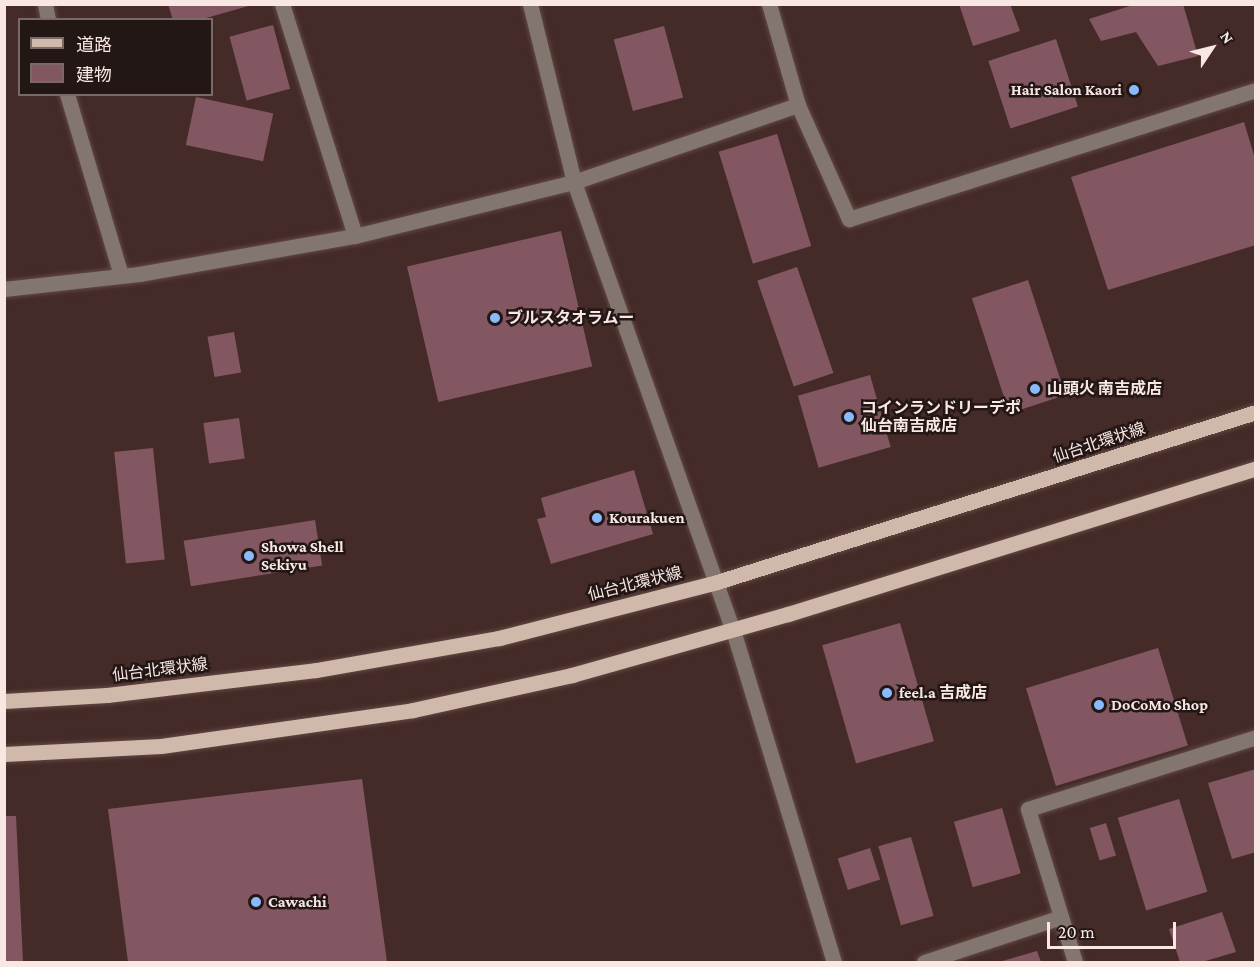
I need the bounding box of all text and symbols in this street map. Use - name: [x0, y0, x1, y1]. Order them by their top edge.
- legend: [18, 18, 213, 96]
- north arrow: [1182, 18, 1242, 78]
- text: N: [1217, 28, 1237, 47]
- text: 道路: [76, 35, 112, 55]
- text: 建物: [76, 65, 112, 85]
- place label: Hair Salon Kaori: [1011, 80, 1122, 100]
- marker: Hair Salon Kaori: [1127, 83, 1141, 97]
- place label: ブルスタオラムー: [507, 308, 635, 328]
- marker: ブルスタオラムー: [488, 311, 502, 325]
- place label: 山頭火 南吉成店: [1047, 379, 1162, 399]
- marker: 山頭火 南吉成店: [1028, 382, 1042, 396]
- place label: コインランドリーデポ 仙台南吉成店: [861, 398, 1021, 436]
- marker: コインランドリーデポ 仙台南吉成店: [842, 410, 856, 424]
- street label: 仙台北環状線: [1050, 419, 1148, 467]
- place label: Kourakuen: [609, 508, 685, 528]
- marker: Kourakuen: [590, 511, 604, 525]
- place label: Showa Shell Sekiyu: [261, 537, 344, 575]
- marker: Showa Shell Sekiyu: [242, 549, 256, 563]
- street label: 仙台北環状線: [586, 563, 684, 605]
- street label: 仙台北環状線: [111, 655, 209, 685]
- place label: feel.a 吉成店: [899, 683, 987, 703]
- marker: feel.a 吉成店: [880, 686, 894, 700]
- place label: DoCoMo Shop: [1111, 695, 1208, 715]
- marker: DoCoMo Shop: [1092, 698, 1106, 712]
- place label: Cawachi: [268, 892, 327, 912]
- marker: Cawachi: [249, 895, 263, 909]
- scale bar: [1050, 910, 1179, 948]
- text: 20 m: [1058, 922, 1095, 942]

